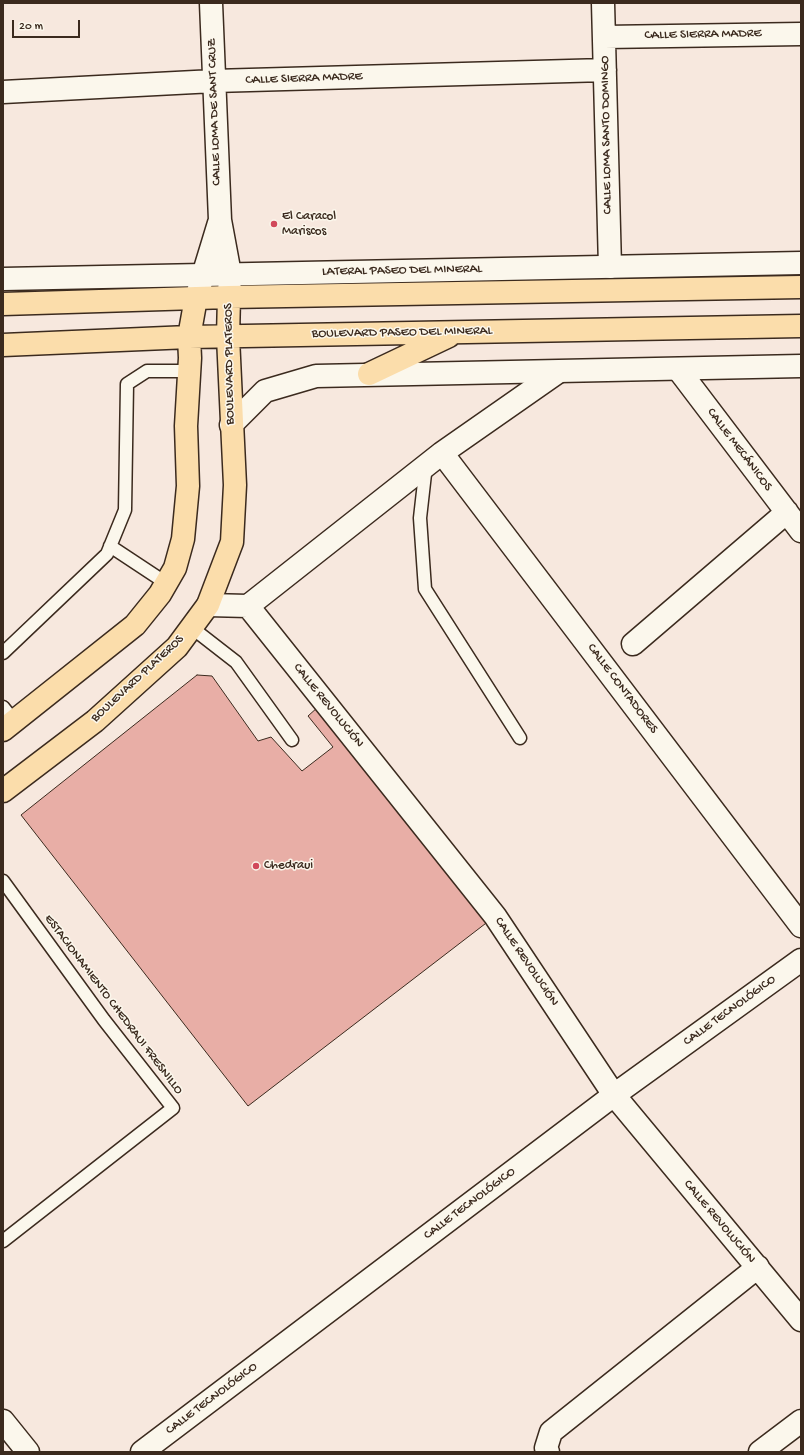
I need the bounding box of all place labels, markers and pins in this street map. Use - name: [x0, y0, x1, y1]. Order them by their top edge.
- place label: El Caracol Mariscos: [282, 209, 336, 240]
- marker: El Caracol Mariscos: [269, 219, 279, 229]
- place label: Chedraui: [264, 858, 313, 874]
- marker: Chedraui: [251, 861, 261, 871]

